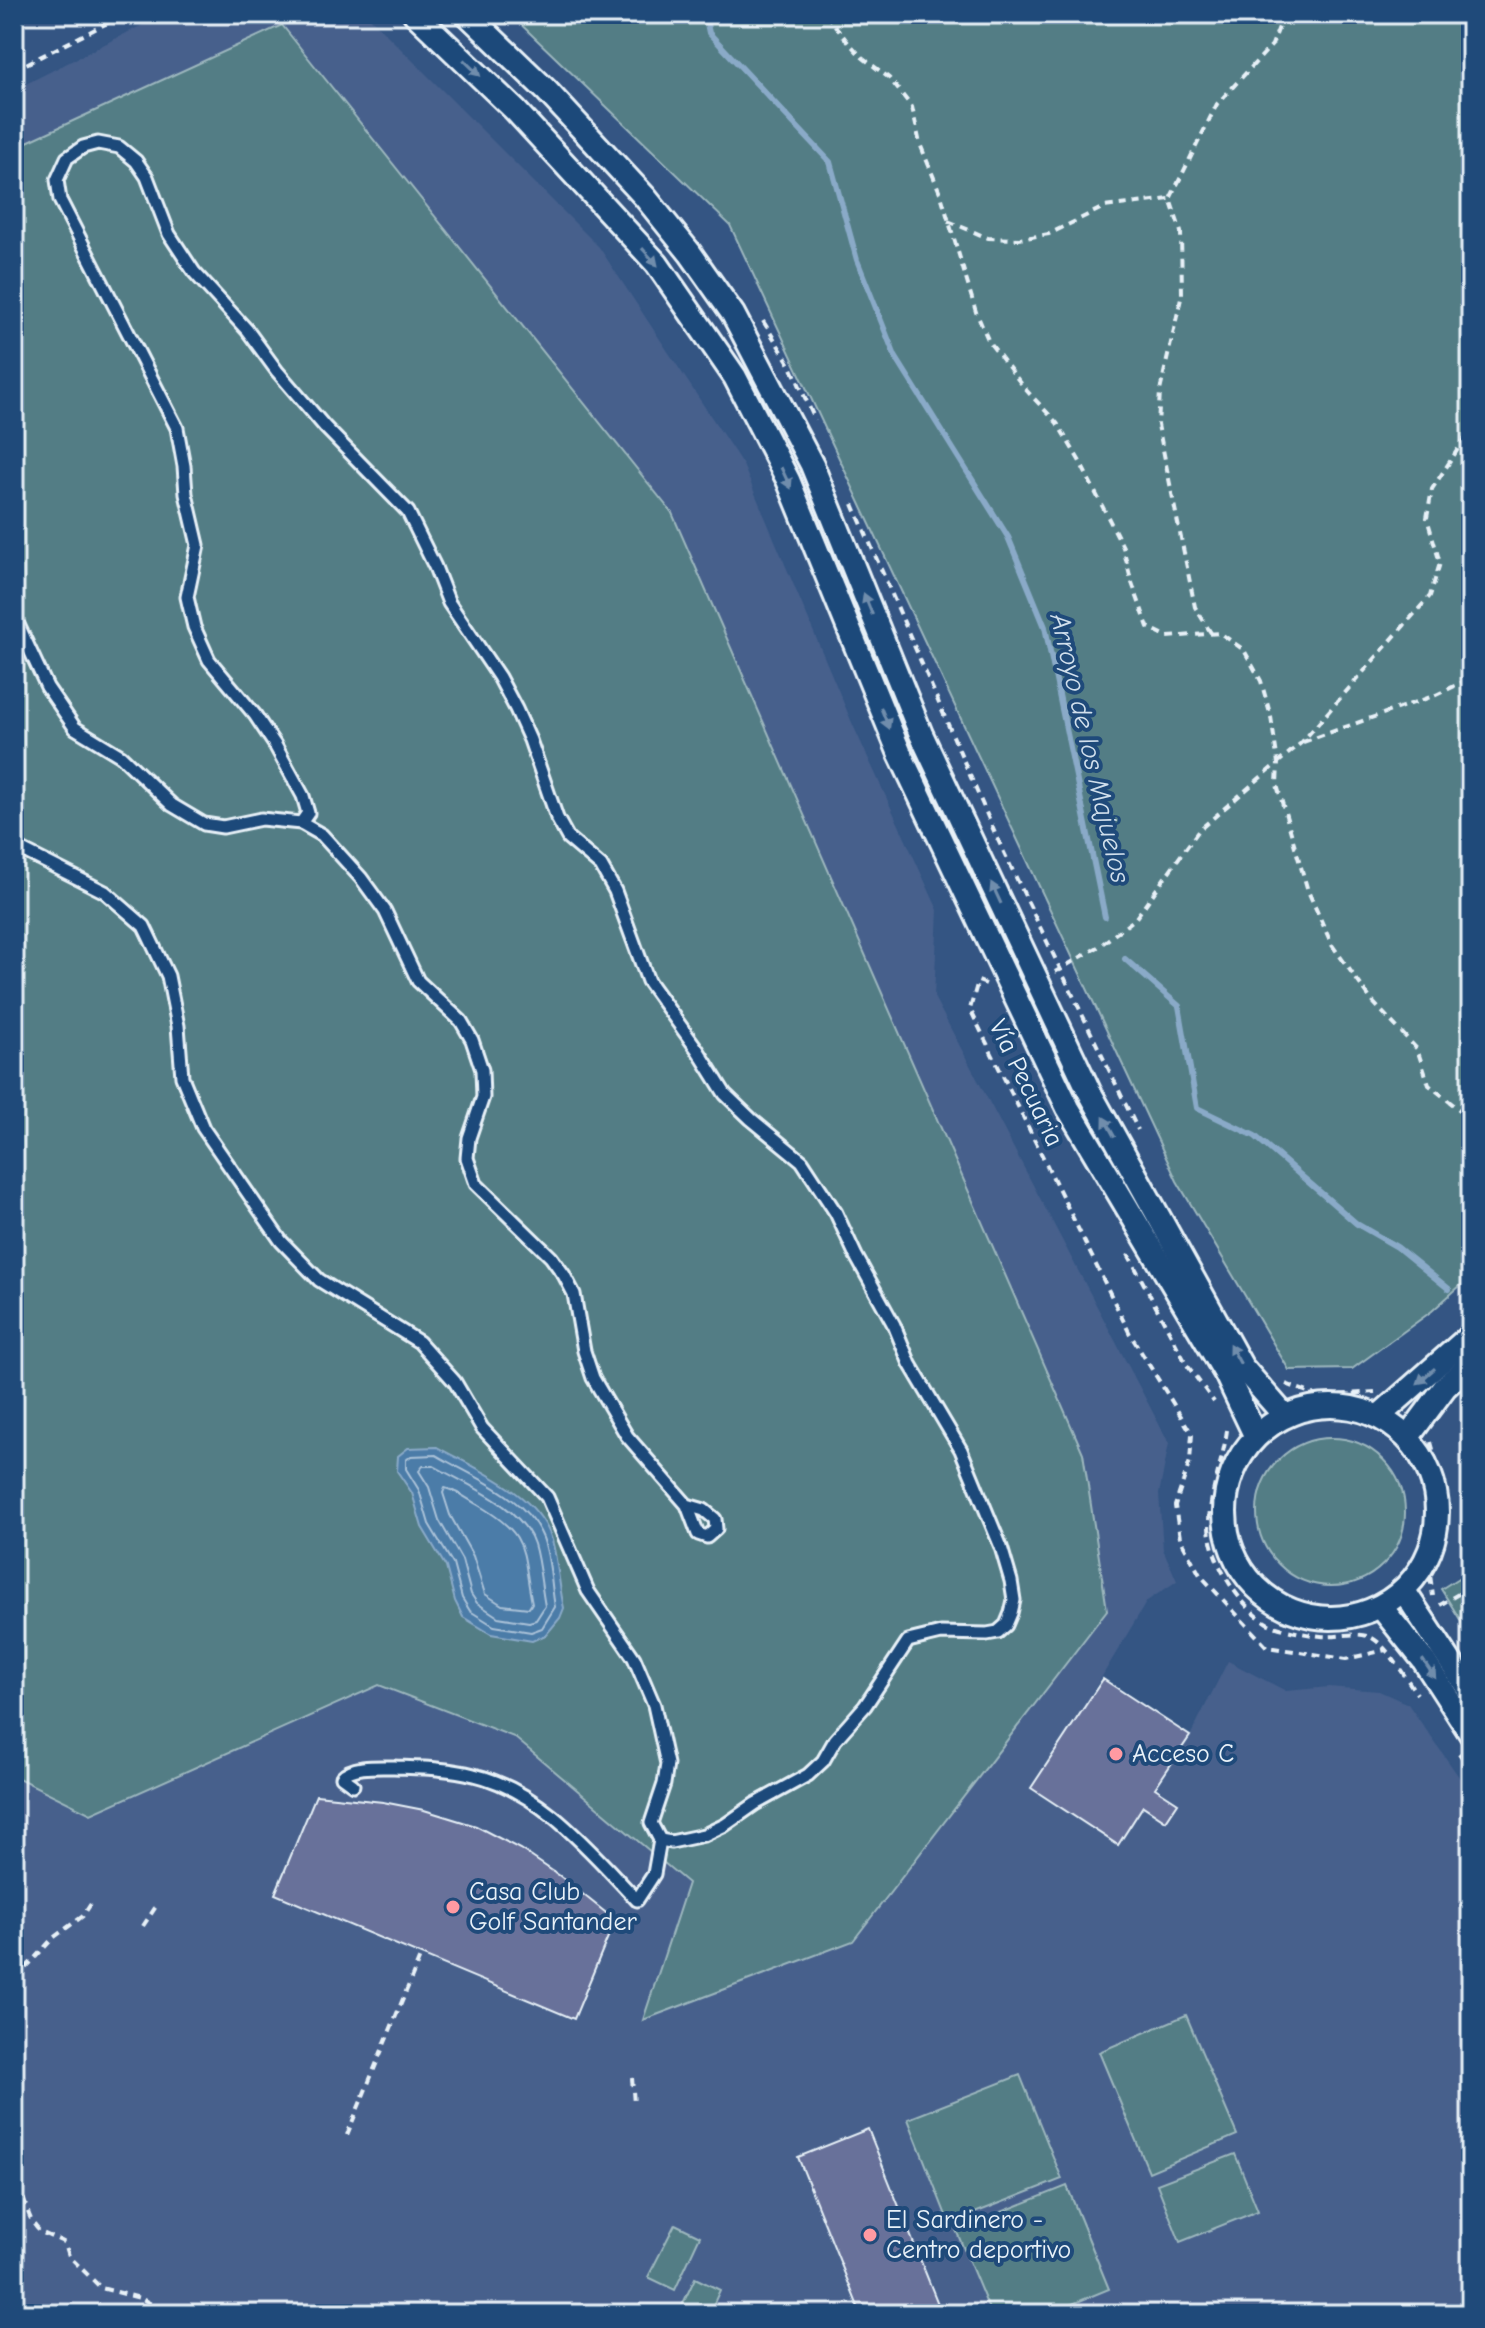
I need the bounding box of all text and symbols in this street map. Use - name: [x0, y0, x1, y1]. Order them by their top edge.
- one-way arrow: [462, 59, 481, 77]
- one-way arrow: [641, 247, 659, 266]
- one-way arrow: [779, 466, 793, 490]
- one-way arrow: [862, 592, 875, 616]
- water label: Arroyo de los Majuelos: [1043, 609, 1137, 886]
- one-way arrow: [879, 706, 892, 730]
- one-way arrow: [989, 881, 1003, 905]
- street label: Vía Pecuaria: [982, 1015, 1070, 1151]
- one-way arrow: [1102, 1116, 1116, 1138]
- one-way arrow: [1228, 1343, 1242, 1366]
- one-way arrow: [1416, 1367, 1436, 1384]
- one-way arrow: [1421, 1658, 1436, 1679]
- place label: Acceso C: [1132, 1739, 1234, 1769]
- marker: Acceso C: [1107, 1745, 1125, 1763]
- place label: Casa Club Golf Santander: [469, 1877, 637, 1937]
- marker: Casa Club Golf Santander: [444, 1898, 462, 1916]
- place label: El Sardinero - Centro deportivo: [886, 2205, 1071, 2265]
- marker: El Sardinero - Centro deportivo: [861, 2226, 879, 2244]

